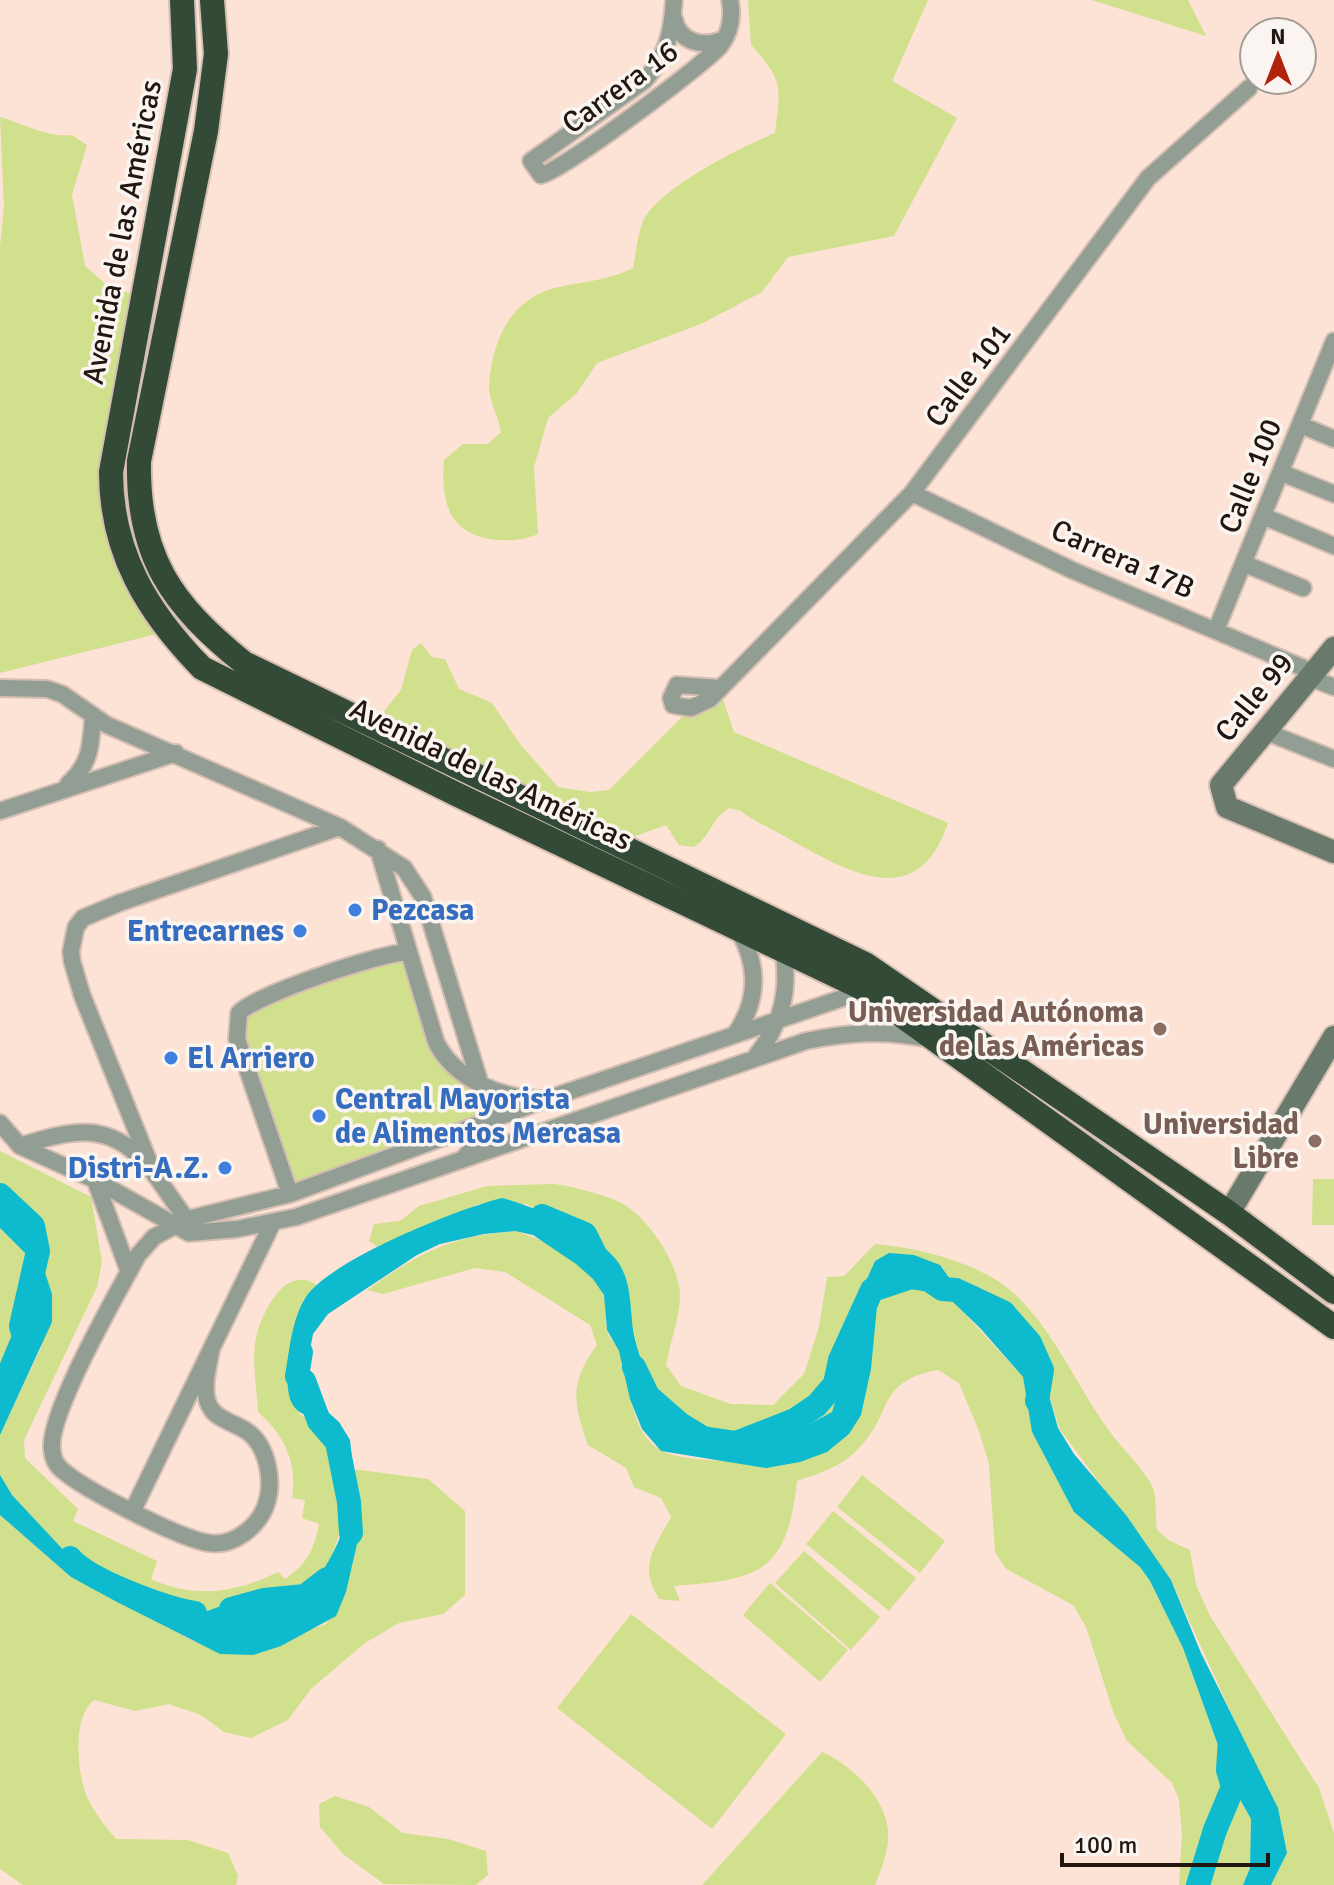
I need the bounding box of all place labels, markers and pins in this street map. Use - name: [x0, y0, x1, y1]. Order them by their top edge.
- place label: Pezcasa: [371, 892, 474, 929]
- marker: Pezcasa: [346, 901, 364, 919]
- place label: Entrecarnes: [127, 913, 284, 950]
- marker: Entrecarnes: [291, 922, 309, 940]
- place label: Universidad Autónoma de las Américas: [848, 994, 1144, 1065]
- marker: Universidad Autónoma de las Américas: [1151, 1020, 1169, 1038]
- place label: El Arriero: [187, 1040, 315, 1077]
- marker: El Arriero: [162, 1049, 180, 1067]
- place label: Central Mayorista de Alimentos Mercasa: [335, 1081, 621, 1152]
- place label: Universidad Libre: [1143, 1106, 1299, 1177]
- marker: Central Mayorista de Alimentos Mercasa: [310, 1107, 328, 1125]
- marker: Universidad Libre: [1306, 1132, 1324, 1150]
- place label: Distri-A.Z.: [68, 1150, 209, 1187]
- marker: Distri-A.Z.: [216, 1159, 234, 1177]

